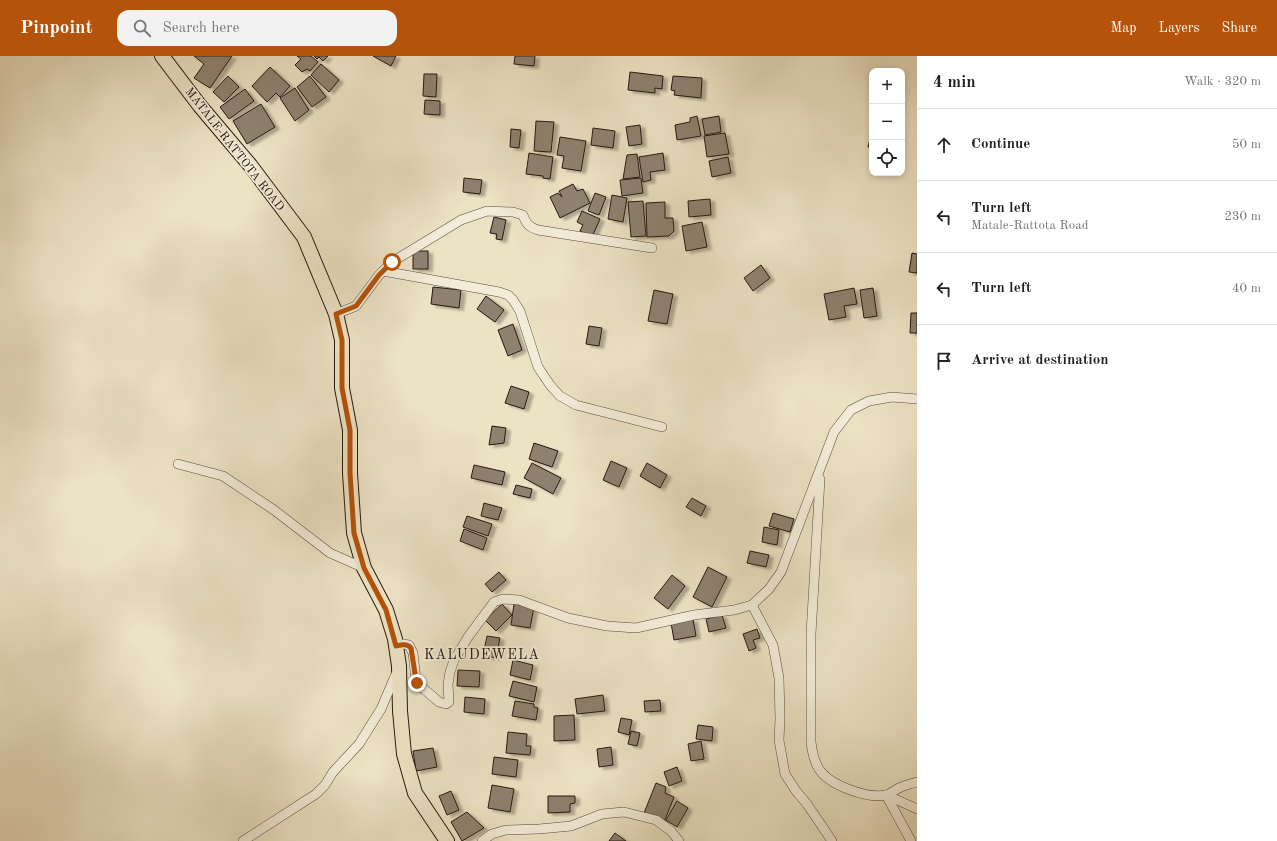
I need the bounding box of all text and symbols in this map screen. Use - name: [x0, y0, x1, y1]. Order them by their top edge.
- search box: [117, 10, 397, 46]
- icon: search: [131, 17, 153, 39]
- text: Pinpoint: [20, 19, 93, 38]
- text: Search here: [163, 21, 239, 36]
- text: Map: [1111, 21, 1137, 35]
- text: Layers: [1159, 21, 1200, 35]
- text: Share: [1222, 21, 1257, 35]
- map controls: [869, 68, 905, 176]
- button: +: [869, 68, 905, 104]
- text: 4 min: [933, 74, 976, 91]
- text: Walk · 320 m: [1184, 75, 1261, 88]
- street label: MATALE-RATTOTA ROAD: [182, 86, 286, 214]
- button: −: [869, 104, 905, 140]
- icon: ahead: [933, 134, 955, 156]
- text: Continue: [971, 137, 1030, 152]
- text: 50 m: [1232, 138, 1261, 151]
- button: locate: [869, 140, 905, 176]
- text: Turn left: [971, 201, 1031, 216]
- icon: left: [933, 206, 955, 228]
- text: 230 m: [1224, 210, 1261, 223]
- text: Matale-Rattota Road: [971, 219, 1088, 232]
- route start: [383, 253, 401, 271]
- icon: left: [933, 278, 955, 300]
- text: Turn left: [971, 281, 1031, 296]
- text: 40 m: [1232, 282, 1261, 295]
- icon: arrive: [933, 350, 955, 372]
- text: Arrive at destination: [971, 353, 1109, 368]
- district label: KALUDEWELA: [424, 648, 540, 662]
- route end: [408, 674, 426, 692]

